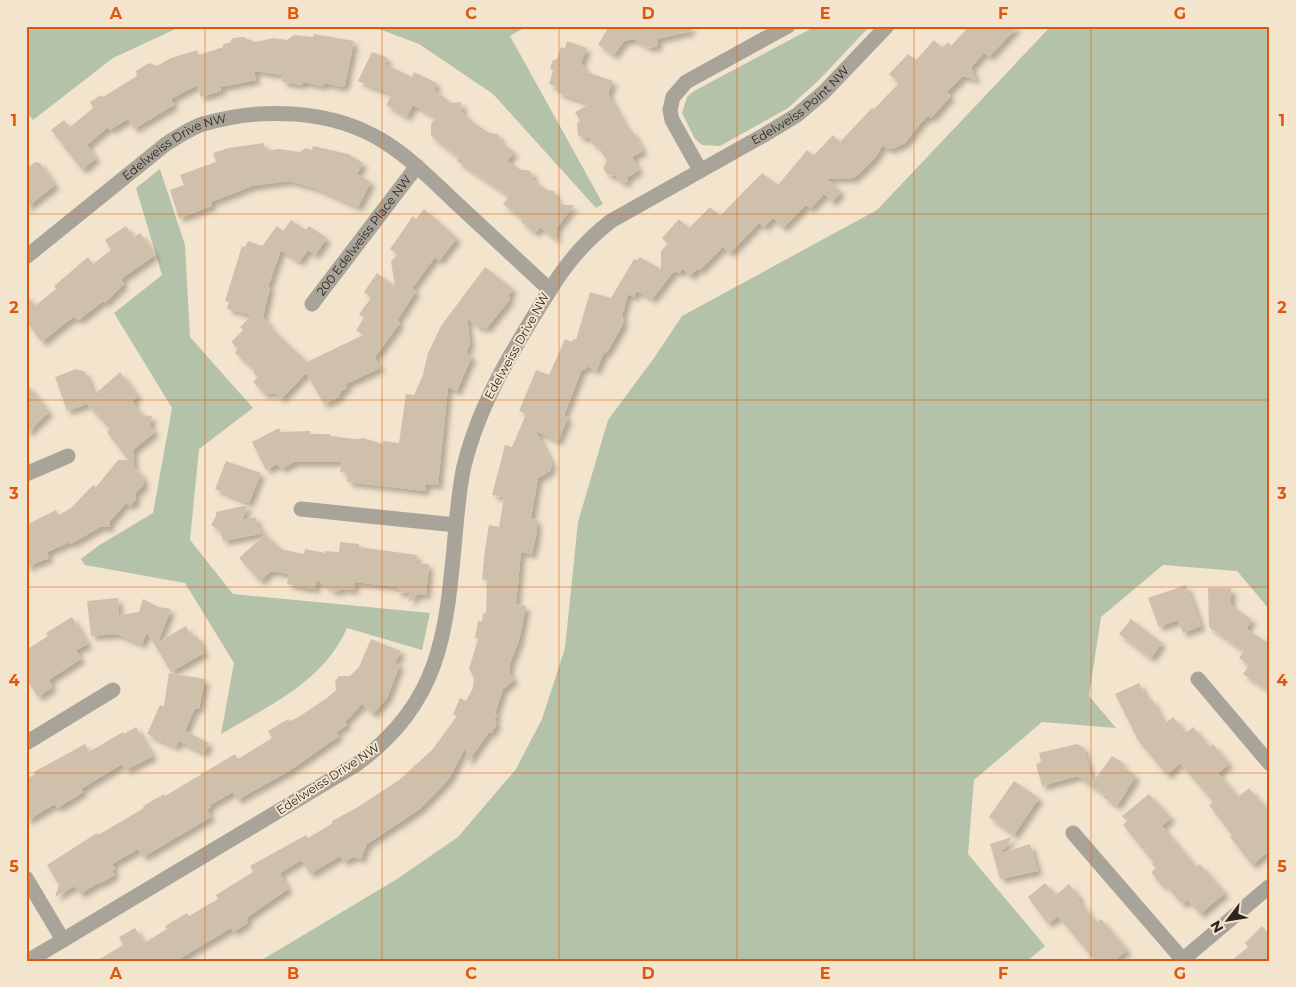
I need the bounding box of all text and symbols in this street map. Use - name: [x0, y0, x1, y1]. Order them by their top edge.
- text: A: [109, 4, 123, 23]
- text: B: [287, 4, 299, 23]
- text: C: [465, 4, 477, 23]
- text: D: [641, 4, 655, 23]
- text: E: [820, 4, 830, 23]
- text: F: [998, 4, 1008, 23]
- text: G: [1174, 4, 1186, 23]
- street label: Edelweiss Point NW: [748, 63, 852, 148]
- street label: Edelweiss Drive NW: [119, 110, 228, 183]
- text: 1: [11, 111, 17, 130]
- text: 1: [1279, 111, 1285, 130]
- street label: 200 Edelweiss Place NW: [313, 172, 414, 298]
- street label: Edelweiss Drive NW: [481, 290, 552, 402]
- text: 2: [9, 298, 19, 317]
- text: 2: [1277, 298, 1287, 317]
- text: 3: [8, 484, 19, 503]
- text: 3: [1276, 484, 1287, 503]
- text: 4: [8, 671, 20, 690]
- text: 4: [1276, 671, 1288, 690]
- street label: Edelweiss Drive NW: [273, 740, 382, 817]
- text: 5: [9, 857, 19, 876]
- text: 5: [1277, 857, 1287, 876]
- north arrow: [1204, 894, 1254, 944]
- text: N: [1206, 917, 1227, 936]
- text: A: [109, 964, 123, 983]
- text: B: [287, 964, 299, 983]
- text: C: [465, 964, 477, 983]
- text: D: [641, 964, 655, 983]
- text: E: [820, 964, 830, 983]
- text: F: [998, 964, 1008, 983]
- text: G: [1174, 964, 1186, 983]

